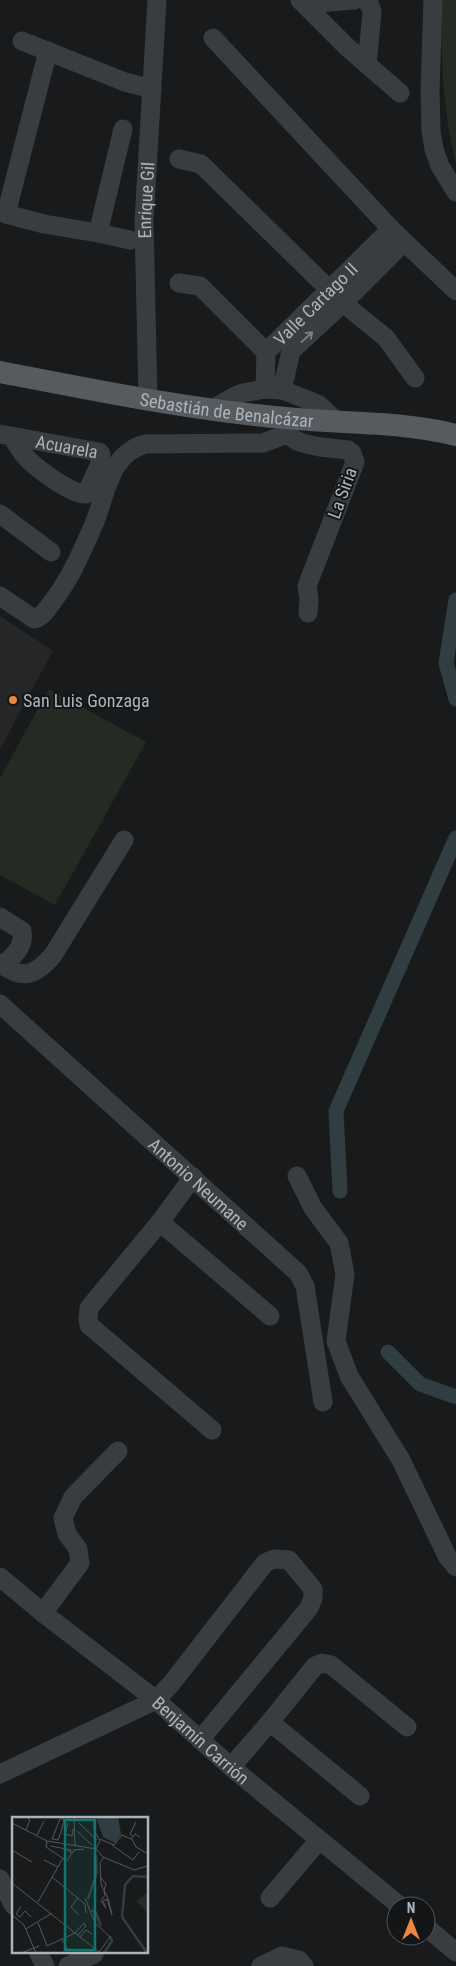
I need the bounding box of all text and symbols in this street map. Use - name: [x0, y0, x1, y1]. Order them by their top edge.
- street label: Enrique Gil: [133, 161, 158, 239]
- street label: Valle Cartago II: [269, 258, 361, 349]
- one-way arrow: [301, 331, 314, 343]
- street label: Sebastián de Benalcázar: [138, 388, 315, 431]
- street label: Acuarela: [34, 430, 100, 462]
- street label: La Siria: [323, 464, 361, 522]
- place label: San Luis Gonzaga: [23, 690, 150, 711]
- marker: San Luis Gonzaga: [7, 694, 19, 706]
- street label: Antonio Neumane: [145, 1133, 253, 1234]
- street label: Benjamín Carrión: [148, 1692, 254, 1788]
- inset map: [12, 1817, 149, 1954]
- north arrow: [386, 1896, 436, 1946]
- text: N: [407, 1900, 415, 1916]

